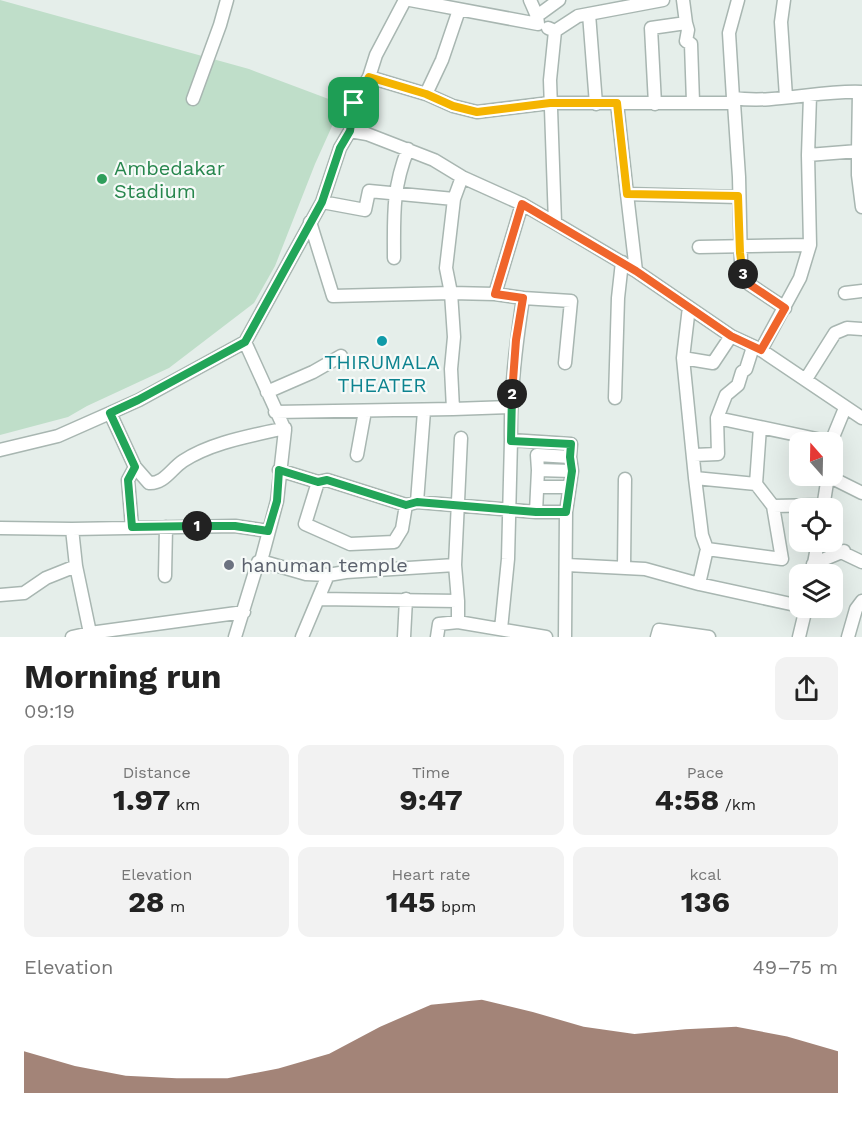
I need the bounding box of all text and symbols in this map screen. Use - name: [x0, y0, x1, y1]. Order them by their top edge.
- pin: [328, 77, 379, 128]
- icon: arrive: [337, 86, 370, 119]
- place label: Ambedakar Stadium: [114, 156, 225, 203]
- marker: Ambedakar Stadium: [95, 172, 109, 186]
- pin: 3: [728, 259, 758, 289]
- text: 3: [738, 264, 748, 283]
- marker: THIRUMALA THEATER: [375, 334, 389, 348]
- place label: THIRUMALA THEATER: [324, 350, 440, 397]
- pin: 2: [497, 379, 527, 409]
- text: 2: [507, 384, 517, 403]
- north arrow: [789, 432, 843, 486]
- map controls: [789, 432, 843, 618]
- button: locate: [789, 498, 843, 552]
- pin: 1: [182, 511, 212, 541]
- text: 1: [194, 516, 200, 535]
- place label: hanuman temple: [241, 553, 408, 577]
- marker: hanuman temple: [222, 558, 236, 572]
- button: layers: [789, 564, 843, 618]
- text: Morning run: [24, 657, 221, 696]
- button: share: [775, 657, 838, 720]
- text: 09:19: [24, 699, 75, 723]
- text: Distance: [123, 763, 191, 782]
- text: Time: [412, 763, 450, 782]
- text: Pace: [687, 763, 724, 782]
- text: 1.97: [113, 782, 171, 817]
- text: 9:47: [399, 782, 463, 817]
- text: 4:58: [655, 782, 719, 817]
- text: km: [171, 795, 200, 814]
- text: /km: [719, 795, 756, 814]
- text: Elevation: [121, 865, 192, 884]
- text: Heart rate: [391, 865, 471, 884]
- text: kcal: [689, 865, 721, 884]
- text: 28: [128, 884, 165, 919]
- text: 145: [386, 884, 436, 919]
- text: 136: [681, 884, 730, 919]
- text: m: [165, 897, 185, 916]
- text: bpm: [436, 897, 476, 916]
- text: Elevation: [24, 955, 113, 979]
- text: 49–75 m: [753, 955, 838, 979]

